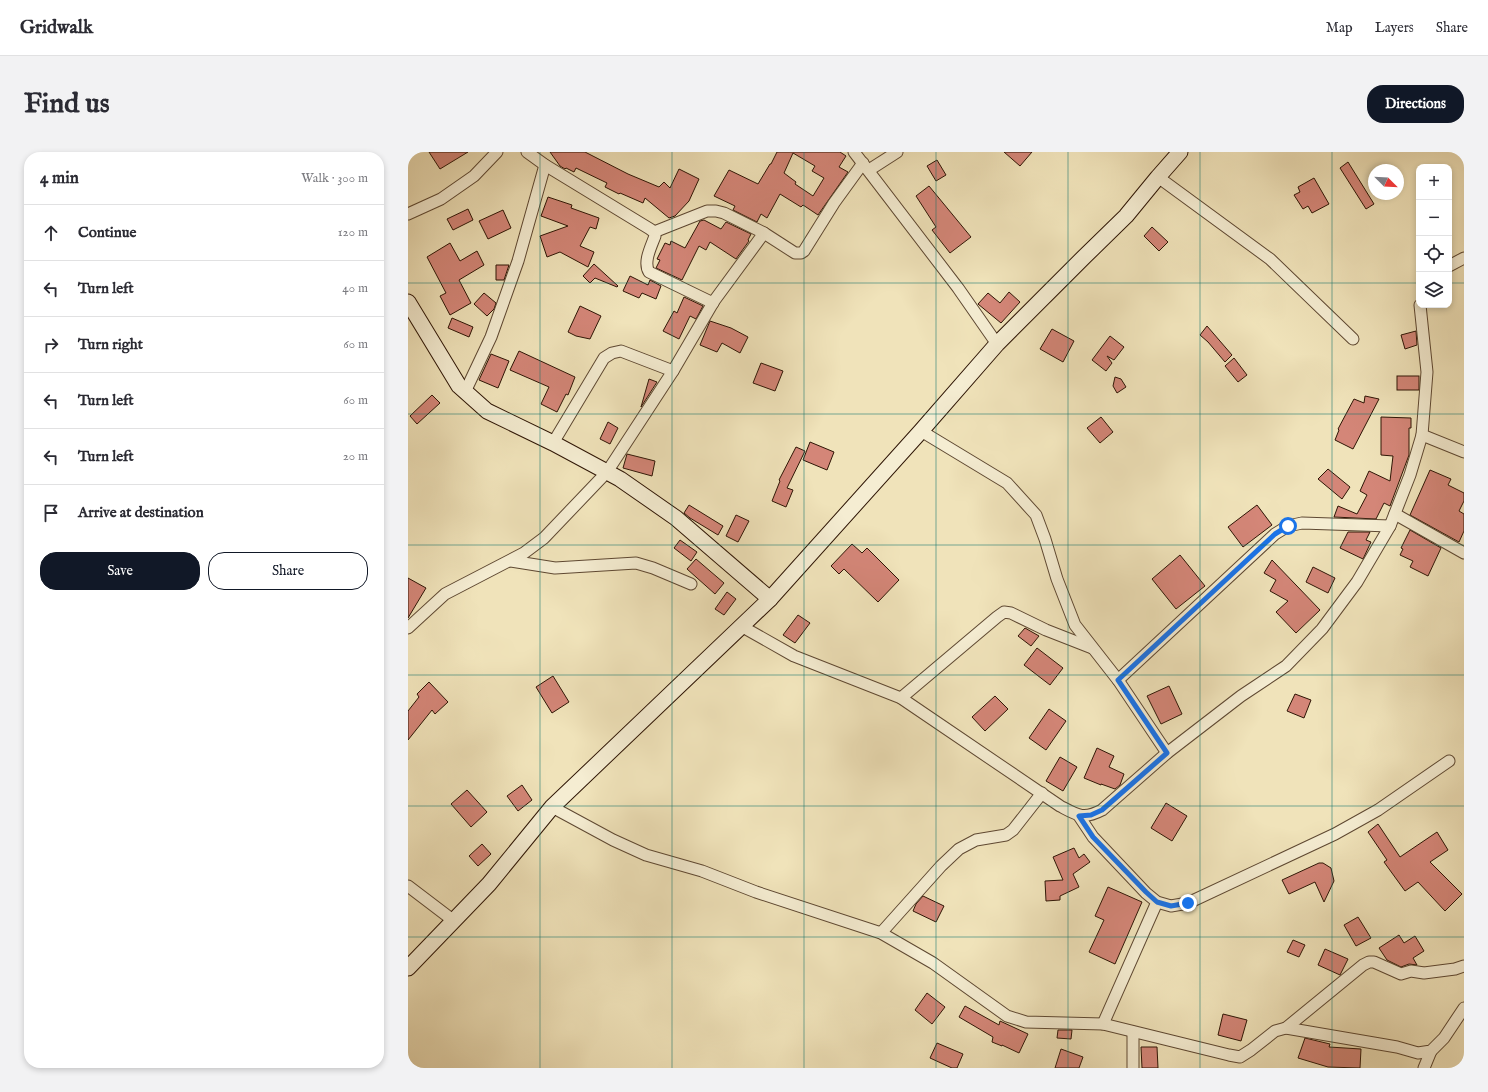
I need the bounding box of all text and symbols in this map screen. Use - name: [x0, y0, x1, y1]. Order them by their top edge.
- text: Gridwalk: [20, 16, 93, 40]
- text: Map: [1326, 19, 1353, 37]
- text: Layers: [1375, 19, 1414, 37]
- text: Share: [1436, 19, 1468, 37]
- button: Directions: [1367, 85, 1464, 123]
- text: Find us: [24, 87, 110, 122]
- north arrow: [1368, 164, 1404, 200]
- map controls: [1416, 164, 1452, 308]
- button: +: [1416, 164, 1452, 200]
- text: 4 min: [40, 168, 79, 189]
- text: Walk · 300 m: [301, 170, 368, 187]
- button: −: [1416, 200, 1452, 236]
- icon: ahead: [40, 222, 62, 244]
- text: Continue: [78, 223, 136, 242]
- text: 120 m: [338, 224, 368, 241]
- button: locate: [1416, 236, 1452, 272]
- button: layers: [1416, 272, 1452, 308]
- icon: left: [40, 278, 62, 300]
- text: Turn left: [78, 279, 134, 298]
- text: 40 m: [342, 280, 368, 297]
- icon: right: [40, 334, 62, 356]
- text: Turn right: [78, 335, 143, 354]
- text: 60 m: [343, 336, 368, 353]
- icon: left: [40, 390, 62, 412]
- text: Turn left: [78, 391, 134, 410]
- text: 60 m: [343, 392, 368, 409]
- icon: left: [40, 446, 62, 468]
- text: Turn left: [78, 447, 134, 466]
- text: 20 m: [343, 448, 368, 465]
- icon: arrive: [40, 502, 62, 524]
- text: Arrive at destination: [78, 503, 204, 522]
- route start: [1279, 517, 1297, 535]
- button: Save: [40, 552, 200, 590]
- button: Share: [208, 552, 368, 590]
- route end: [1179, 894, 1197, 912]

